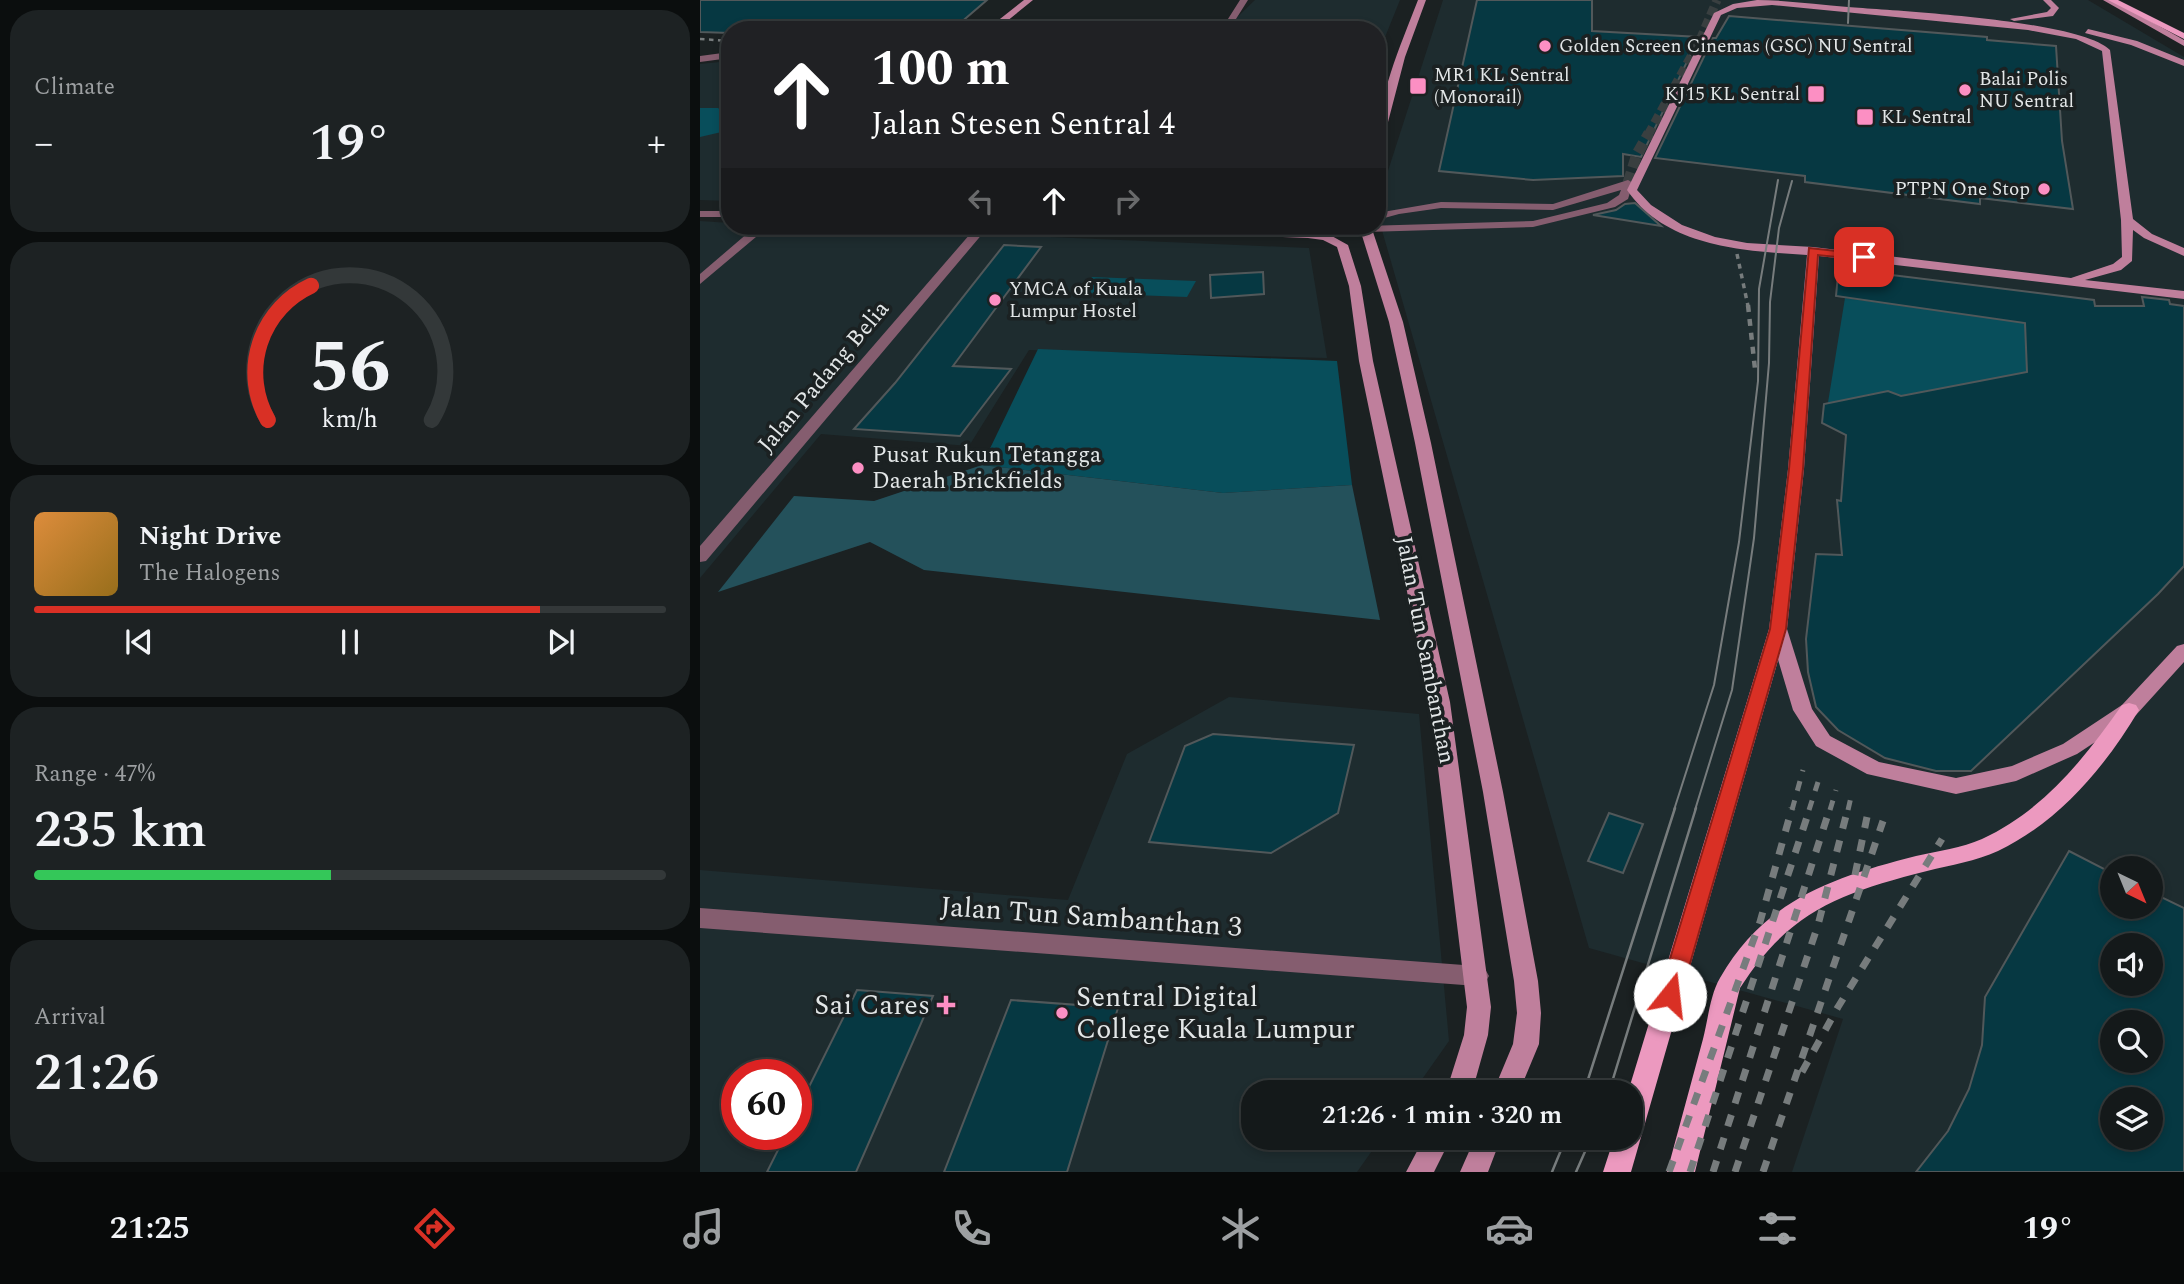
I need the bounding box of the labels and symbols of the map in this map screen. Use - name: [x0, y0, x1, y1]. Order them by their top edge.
- place label: Golden Screen Cinemas (GSC) NU Sentral: [1559, 32, 1912, 61]
- marker: Golden Screen Cinemas (GSC) NU Sentral: [1537, 38, 1553, 54]
- place label: MR1 KL Sentral (Monorail): [1434, 61, 1570, 112]
- place label: Balai Polis NU Sentral: [1979, 65, 2074, 116]
- marker: MR1 KL Sentral (Monorail): [1408, 76, 1428, 96]
- place label: KJ15 KL Sentral: [1665, 80, 1800, 109]
- marker: Balai Polis NU Sentral: [1957, 82, 1973, 98]
- marker: KJ15 KL Sentral: [1806, 84, 1826, 104]
- place label: KL Sentral: [1881, 103, 1972, 132]
- marker: KL Sentral: [1855, 107, 1875, 127]
- place label: PTPN One Stop: [1895, 175, 2030, 204]
- marker: PTPN One Stop: [2036, 181, 2052, 197]
- pin: [1834, 227, 1894, 287]
- place label: YMCA of Kuala Lumpur Hostel: [1009, 275, 1143, 326]
- marker: YMCA of Kuala Lumpur Hostel: [987, 292, 1003, 308]
- street label: Jalan Padang Belia: [750, 293, 898, 461]
- place label: Pusat Rukun Tetangga Daerah Brickfields: [872, 438, 1101, 499]
- marker: Pusat Rukun Tetangga Daerah Brickfields: [850, 460, 866, 476]
- street label: Jalan Tun Sambanthan: [1386, 533, 1464, 767]
- north arrow: [2100, 856, 2163, 919]
- street label: Jalan Tun Sambanthan 3: [939, 885, 1243, 949]
- position arrow: [1633, 958, 1707, 1032]
- place label: Sentral Digital College Kuala Lumpur: [1076, 976, 1355, 1051]
- place label: Sai Cares: [814, 984, 930, 1027]
- marker: Sai Cares: [936, 995, 956, 1015]
- marker: Sentral Digital College Kuala Lumpur: [1054, 1005, 1070, 1021]
- speed limit sign: 60: [721, 1059, 812, 1150]

